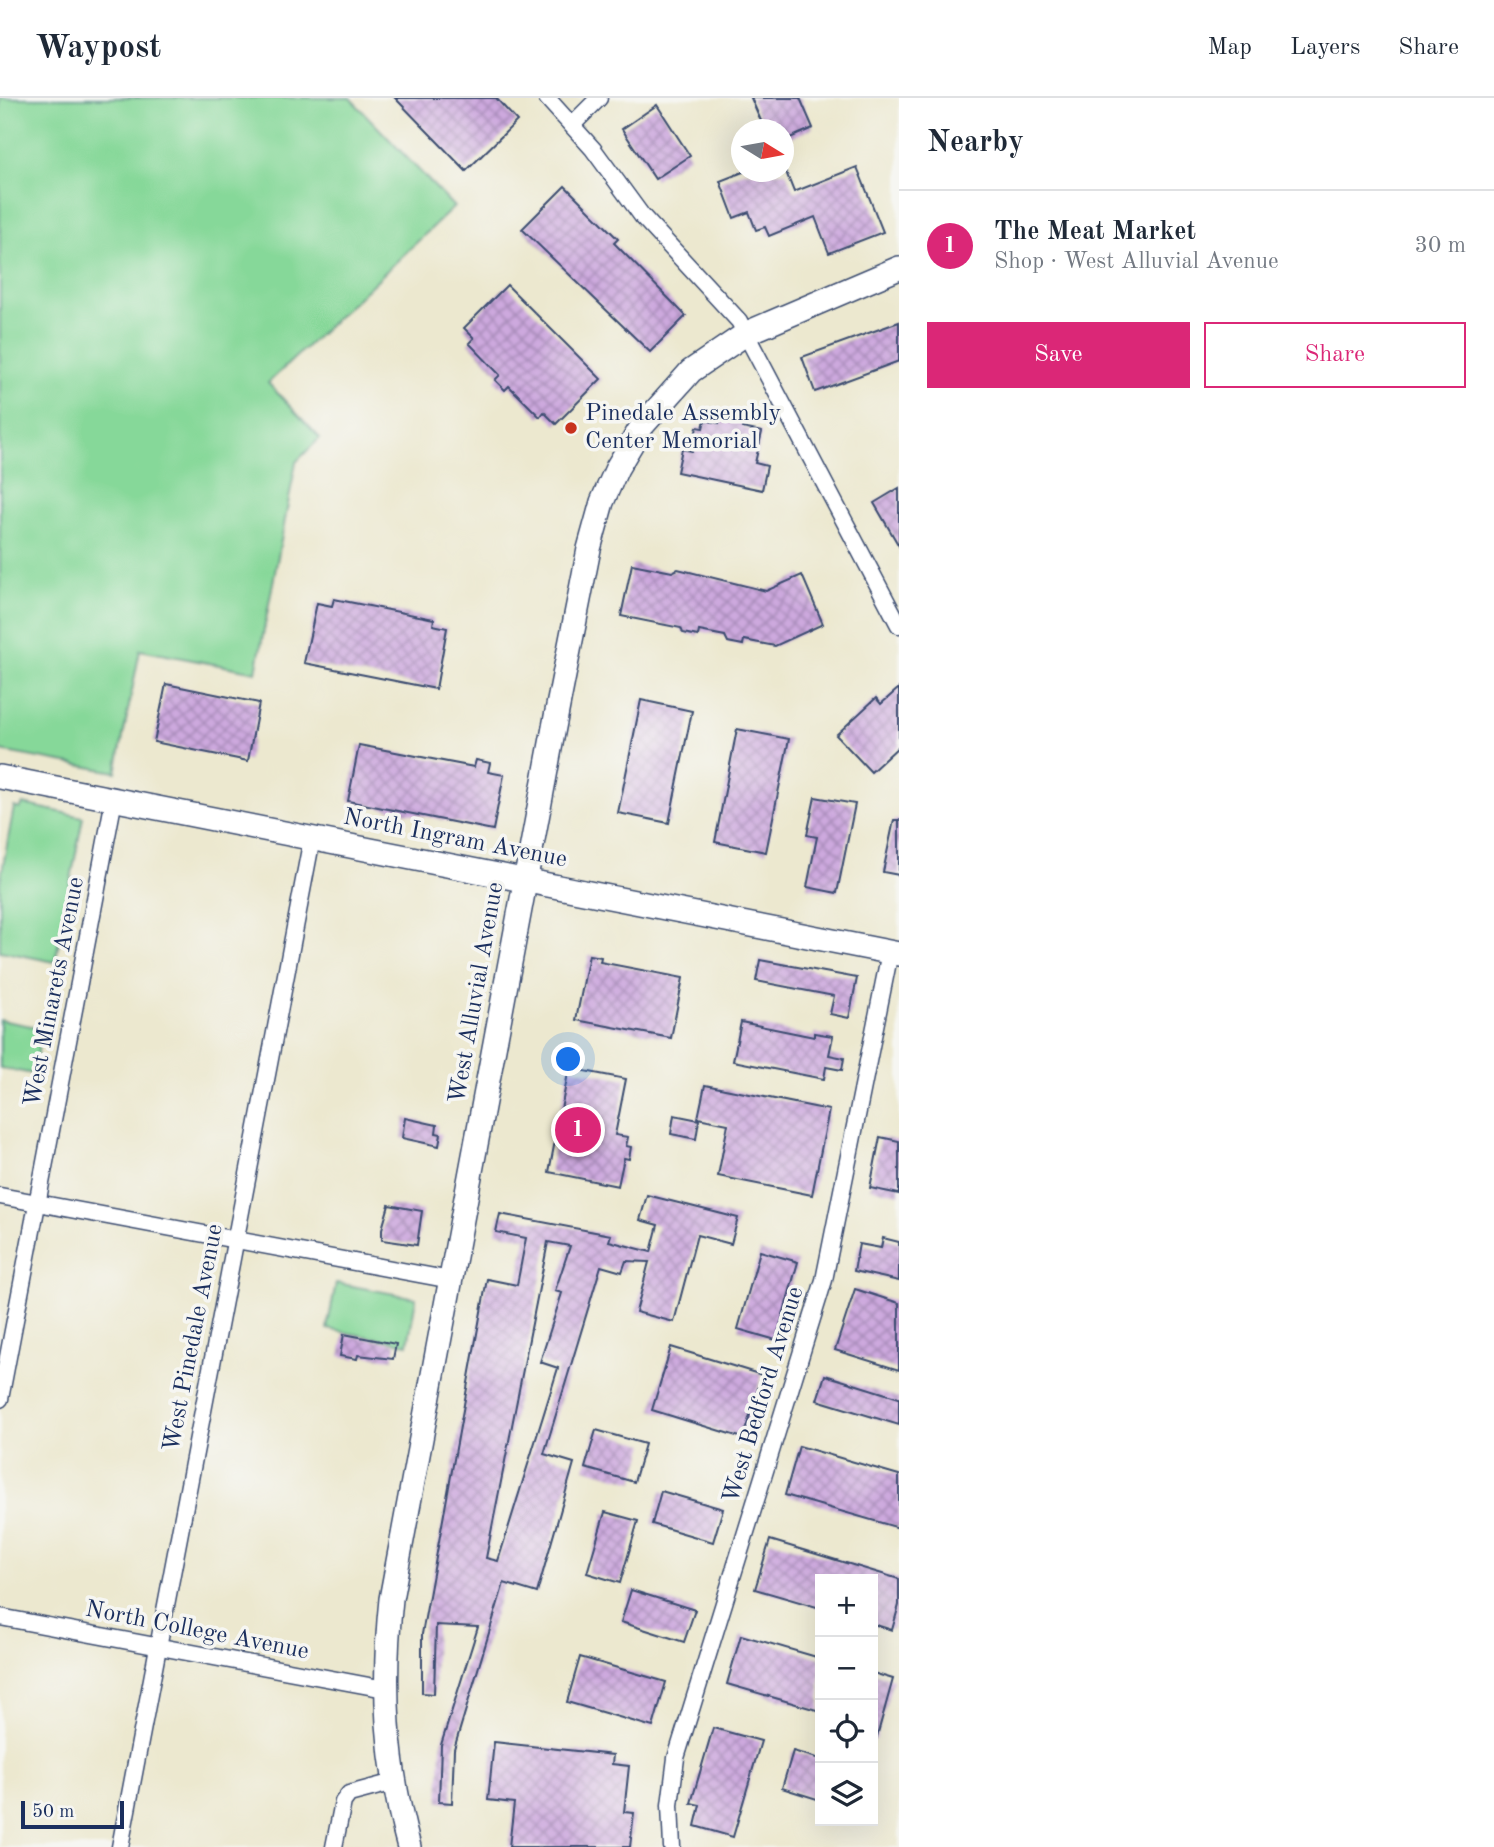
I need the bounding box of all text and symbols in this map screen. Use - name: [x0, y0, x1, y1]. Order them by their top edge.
- text: Waypost: [35, 32, 161, 65]
- text: Map: [1208, 36, 1252, 60]
- text: Layers: [1290, 36, 1360, 60]
- text: Share: [1398, 36, 1459, 60]
- north arrow: [731, 119, 794, 182]
- text: Nearby: [927, 128, 1024, 158]
- text: The Meat Market: [994, 219, 1196, 245]
- text: 1: [943, 234, 957, 257]
- text: 30 m: [1415, 234, 1466, 257]
- text: Shop · West Alluvial Avenue: [994, 250, 1279, 273]
- button: Save: [927, 322, 1190, 388]
- button: Share: [1204, 322, 1466, 388]
- place label: Pinedale Assembly Center Memorial: [585, 402, 781, 454]
- marker: Pinedale Assembly Center Memorial: [563, 420, 579, 436]
- street label: North Ingram Avenue: [341, 806, 569, 872]
- street label: West Minarets Avenue: [21, 875, 89, 1109]
- street label: West Alluvial Avenue: [446, 880, 508, 1106]
- your location: [551, 1042, 585, 1076]
- pin: 1: [555, 1104, 601, 1156]
- street label: West Pinedale Avenue: [160, 1222, 228, 1454]
- street label: West Bedford Avenue: [720, 1284, 808, 1506]
- map controls: [815, 1574, 878, 1826]
- button: +: [815, 1574, 878, 1637]
- street label: North College Avenue: [83, 1598, 311, 1664]
- button: −: [815, 1637, 878, 1700]
- button: locate: [815, 1700, 878, 1763]
- button: layers: [815, 1763, 878, 1826]
- scale bar: [21, 1798, 124, 1830]
- text: 50 m: [32, 1803, 74, 1822]

